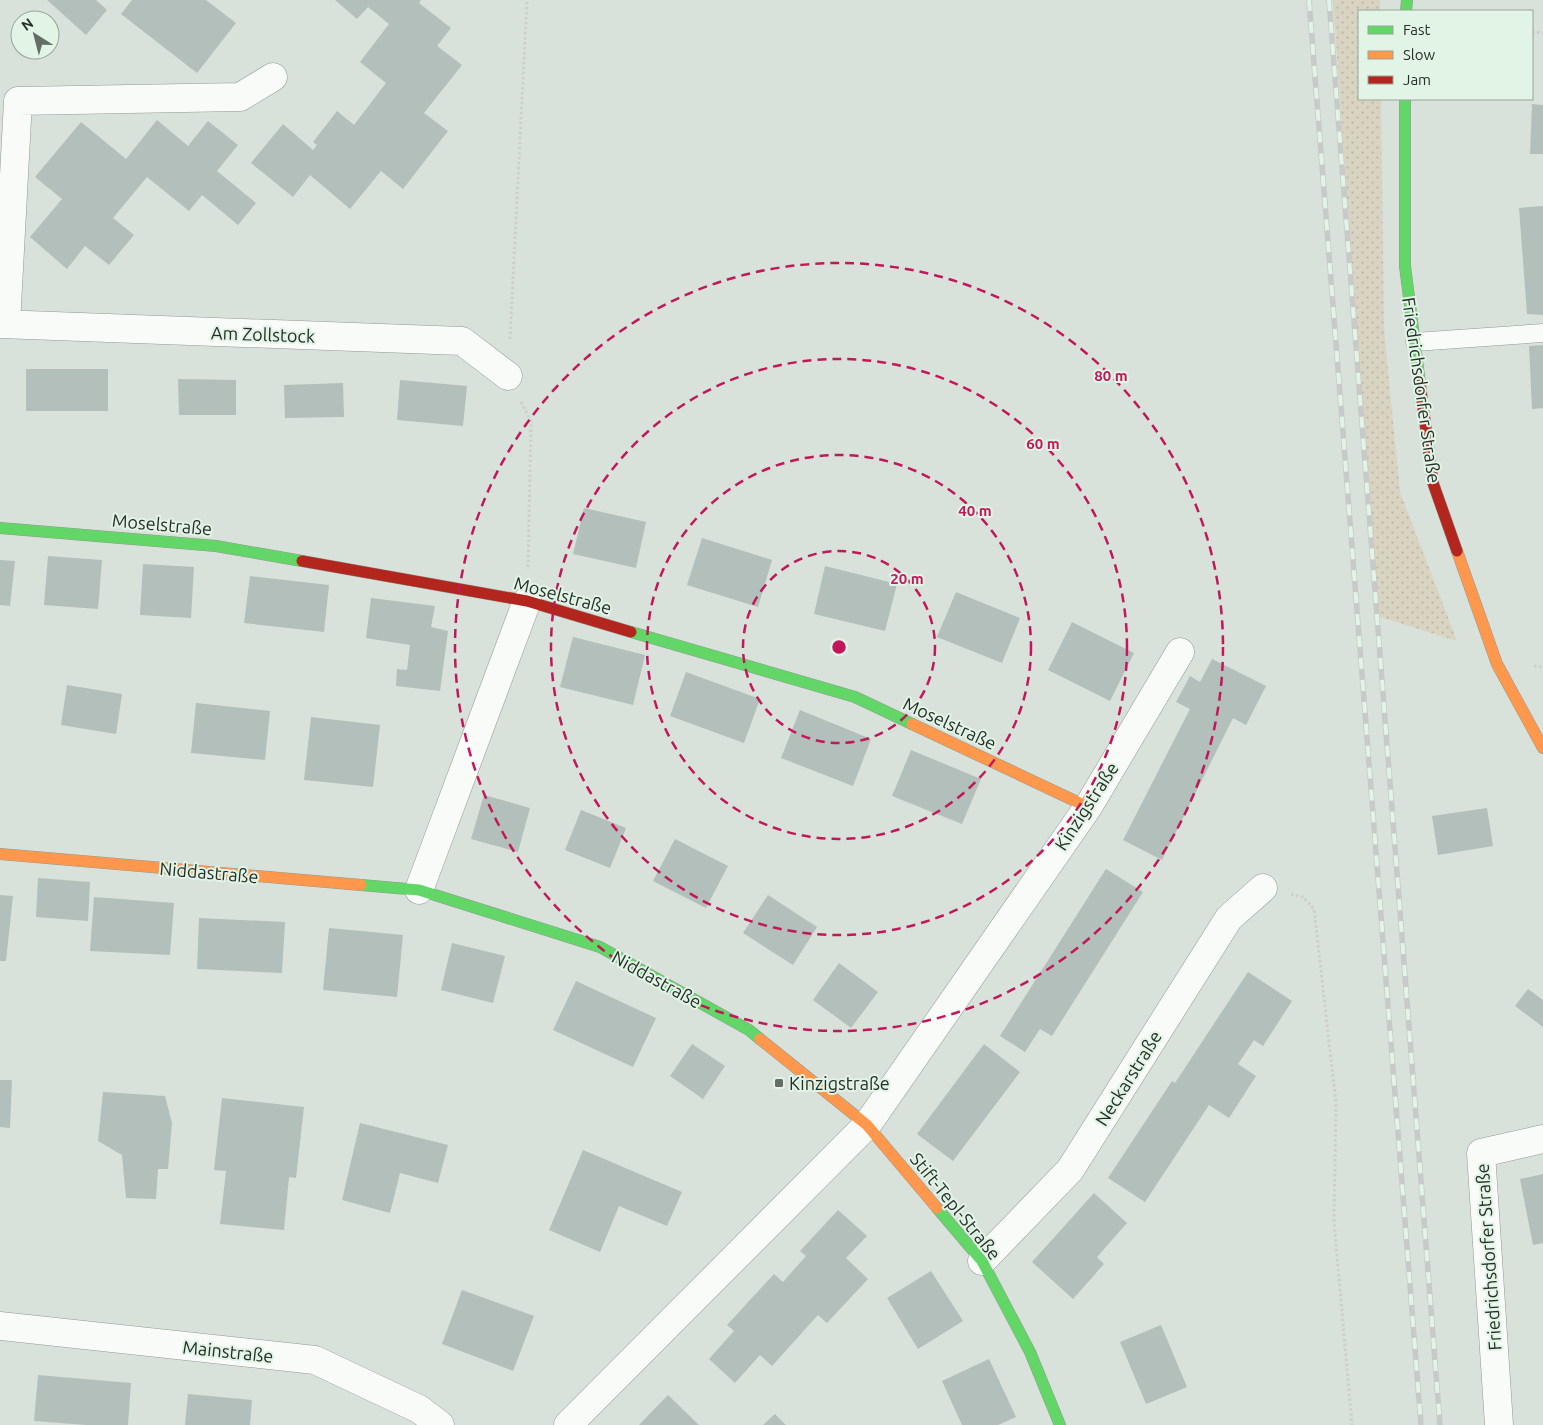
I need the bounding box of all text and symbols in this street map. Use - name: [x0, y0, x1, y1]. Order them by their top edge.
- north arrow: [10, 10, 60, 60]
- legend: [1358, 10, 1533, 100]
- text: N: [18, 15, 36, 34]
- text: Fast: [1403, 21, 1431, 38]
- text: Slow: [1403, 46, 1436, 63]
- text: Jam: [1403, 71, 1431, 88]
- street label: Friedrichsdorfer Straße: [1399, 296, 1445, 484]
- street label: Am Zollstock: [211, 322, 315, 346]
- text: 80 m: [1094, 367, 1128, 384]
- text: 60 m: [1026, 435, 1060, 452]
- text: 40 m: [958, 502, 992, 519]
- street label: Moselstraße: [111, 510, 213, 538]
- text: 20 m: [890, 570, 924, 587]
- street label: Moselstraße: [512, 572, 614, 618]
- centre of rings: [830, 638, 848, 656]
- street label: Moselstraße: [900, 693, 1000, 753]
- street label: Kinzigstraße: [1050, 758, 1122, 854]
- street label: Niddastraße: [159, 858, 259, 886]
- street label: Niddastraße: [609, 946, 705, 1012]
- street label: Neckarstraße: [1091, 1027, 1165, 1129]
- place label: Kinzigstraße: [789, 1073, 890, 1093]
- marker: Kinzigstraße: [773, 1077, 785, 1089]
- street label: Stift-Tepl-Straße: [907, 1149, 1005, 1263]
- street label: Friedrichsdorfer Straße: [1471, 1163, 1505, 1351]
- street label: Mainstraße: [182, 1336, 274, 1366]

